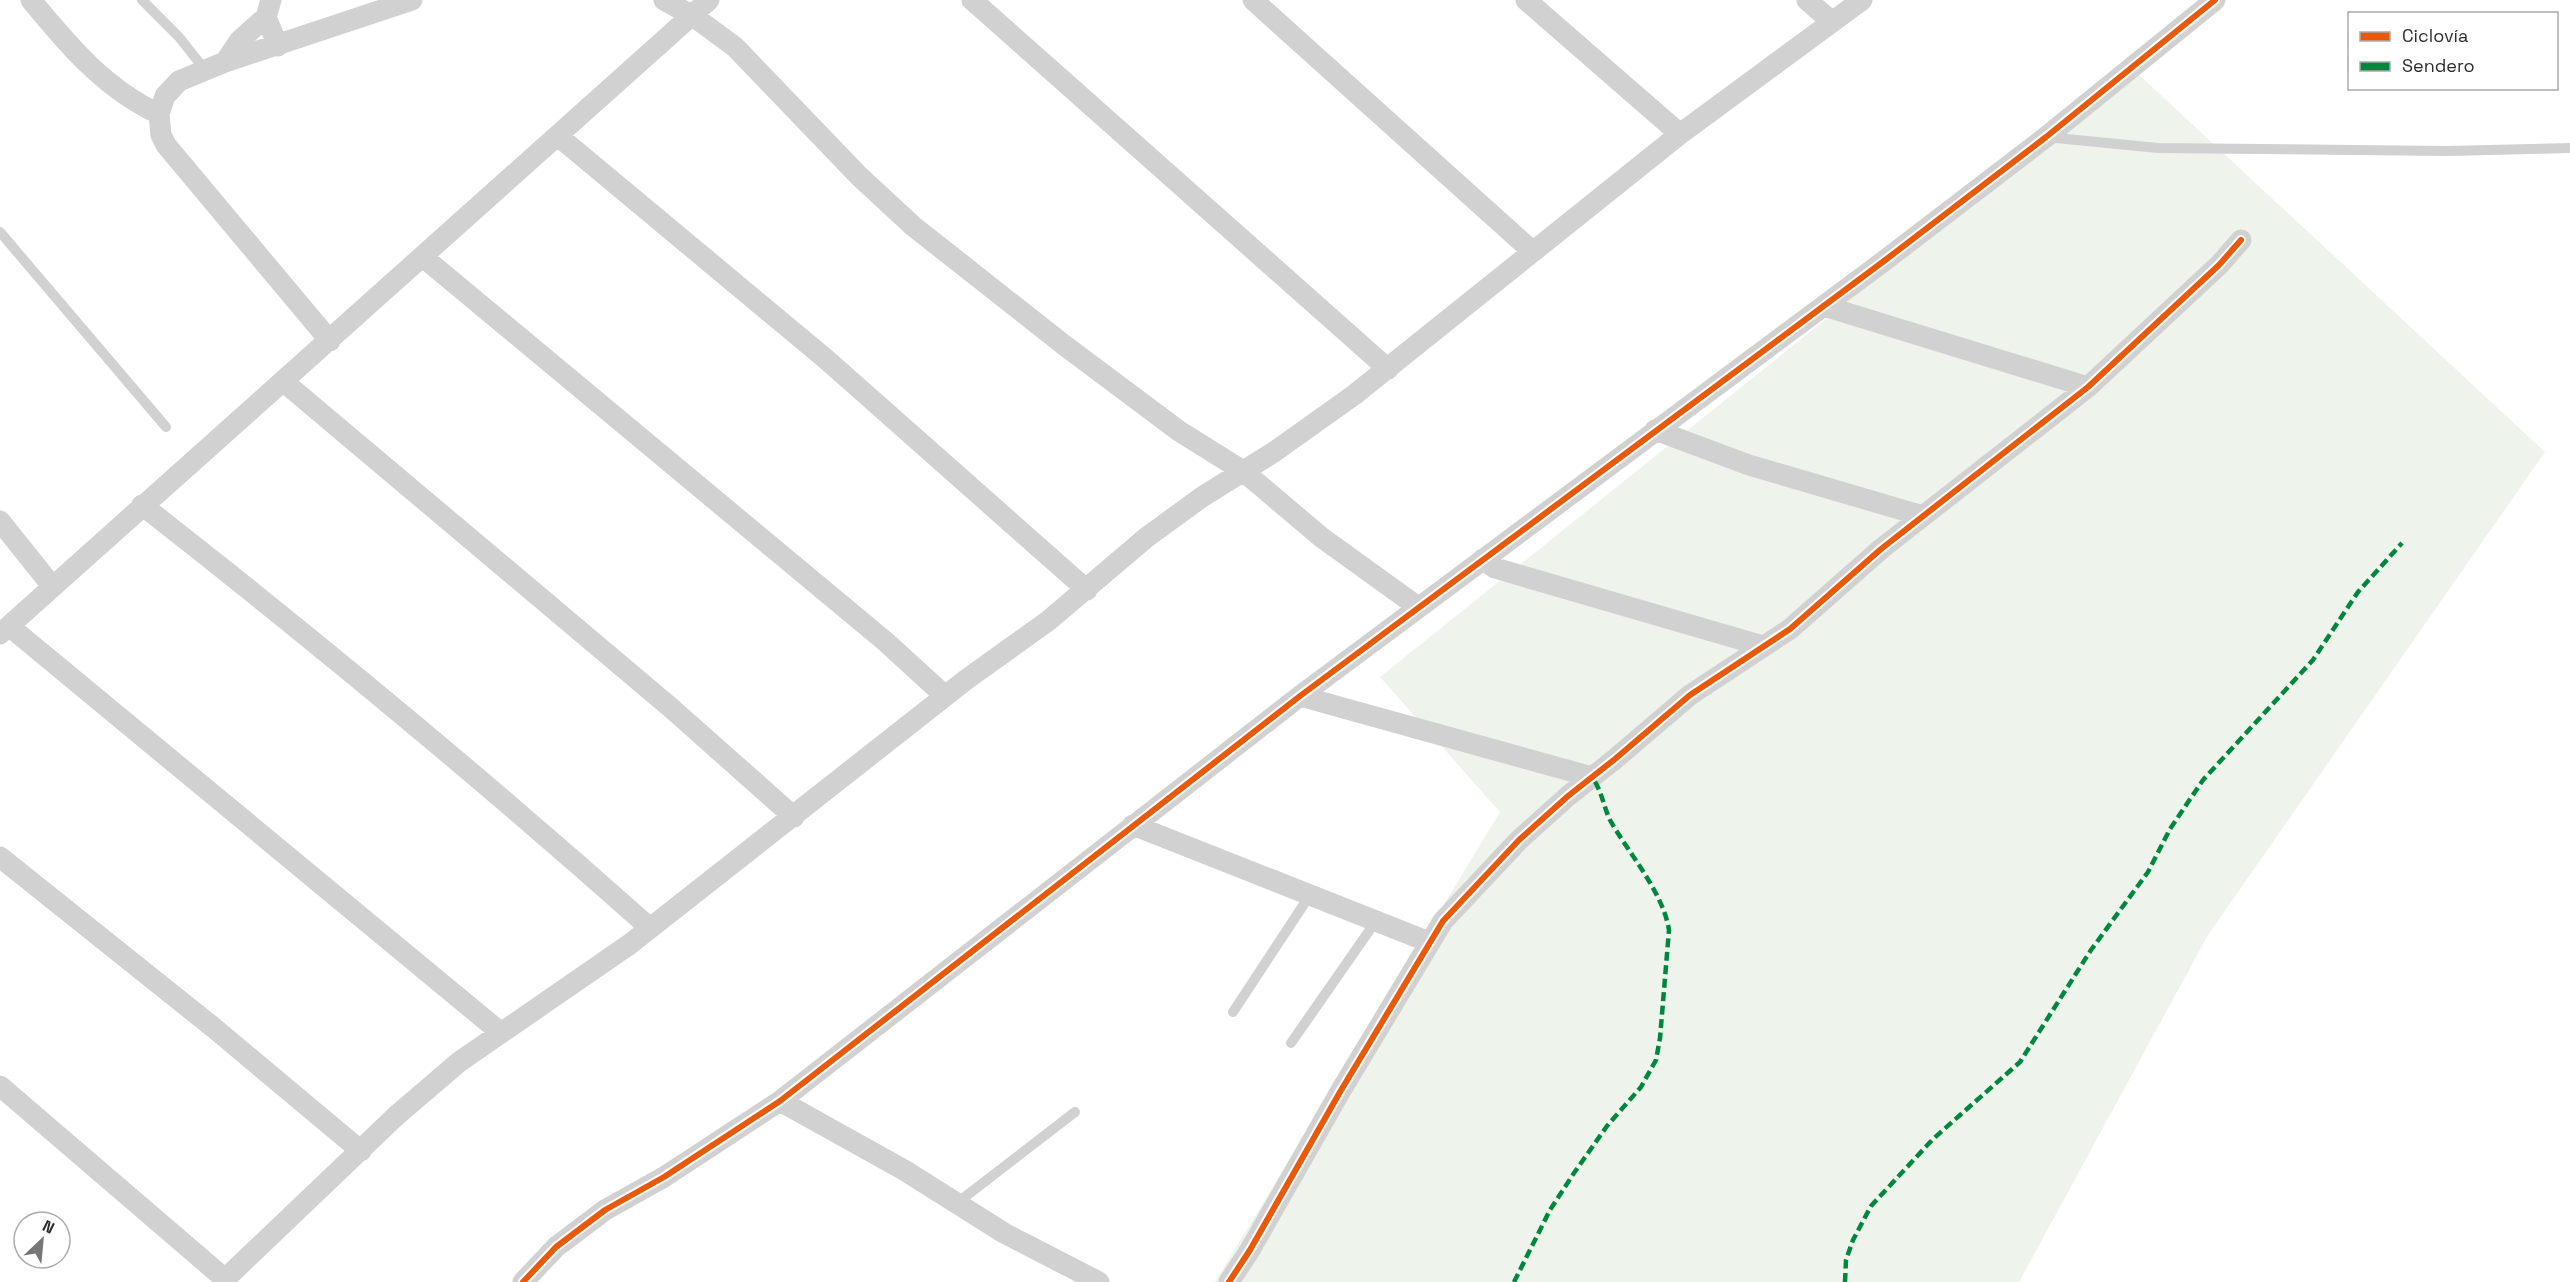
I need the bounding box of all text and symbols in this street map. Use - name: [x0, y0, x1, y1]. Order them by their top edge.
- legend: [2348, 12, 2558, 90]
- text: Ciclovía: [2402, 24, 2468, 47]
- text: Sendero: [2402, 54, 2475, 77]
- north arrow: [12, 1210, 72, 1270]
- text: N: [39, 1215, 58, 1239]

